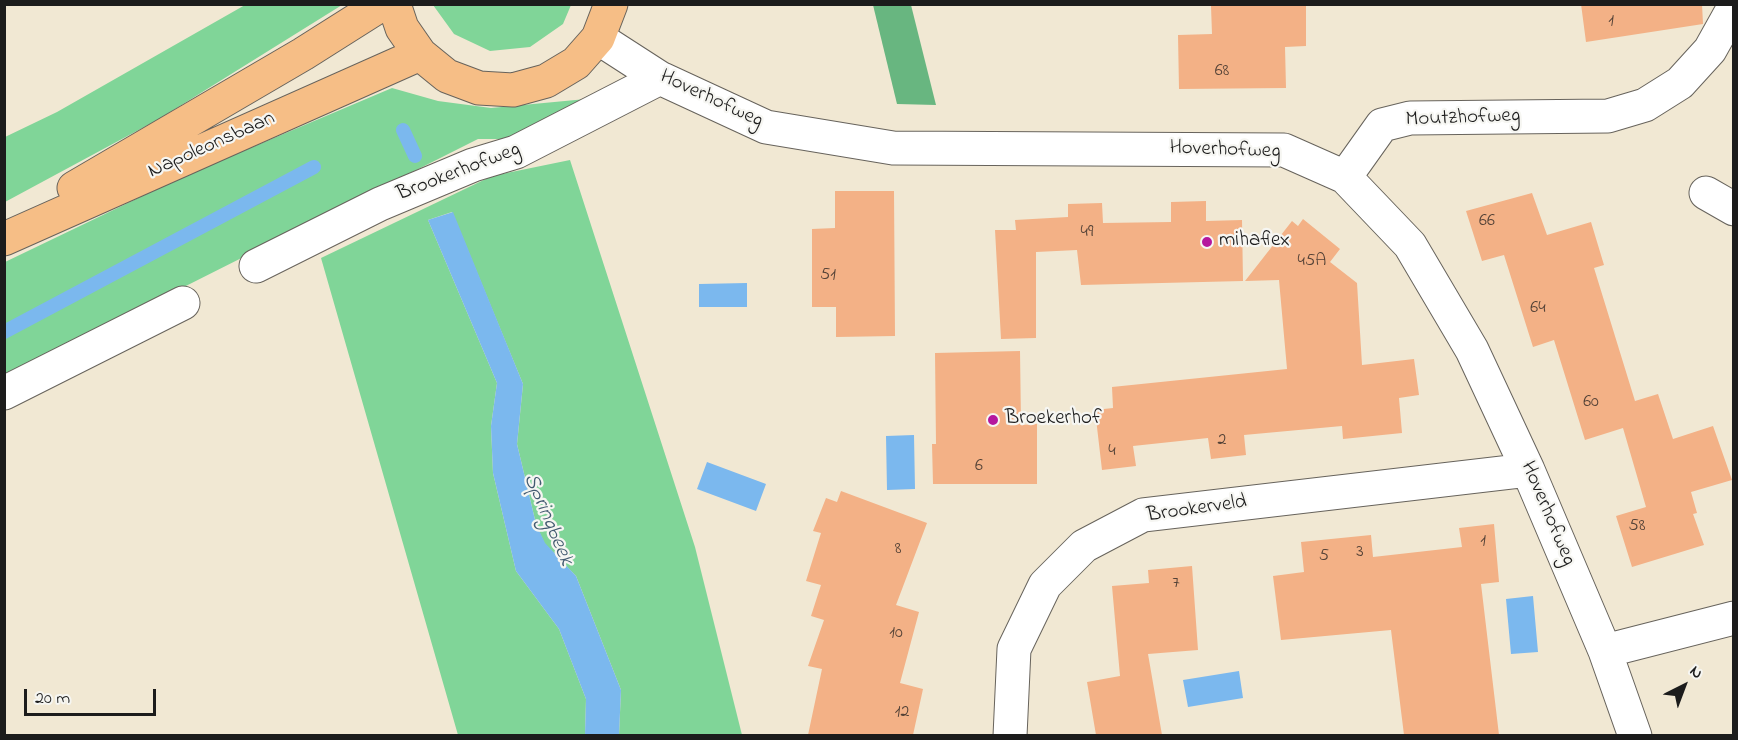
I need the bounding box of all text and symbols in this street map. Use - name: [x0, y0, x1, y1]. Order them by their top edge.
- house number: 1: [1608, 11, 1614, 33]
- house number: 68: [1215, 61, 1229, 83]
- street label: Hoverhofweg: [655, 65, 767, 135]
- street label: Moutzhofweg: [1405, 104, 1521, 134]
- street label: Napoleonsbaan: [145, 107, 279, 185]
- street label: Hoverhofweg: [1169, 136, 1281, 166]
- street label: Brookerhofweg: [394, 138, 524, 208]
- house number: 66: [1479, 211, 1495, 233]
- house number: 49: [1081, 222, 1093, 244]
- place label: mihaflex: [1219, 229, 1290, 255]
- marker: mihaflex: [1200, 235, 1214, 249]
- house number: 45A: [1298, 251, 1326, 273]
- house number: 51: [820, 265, 836, 287]
- house number: 64: [1530, 298, 1546, 320]
- house number: 60: [1583, 392, 1599, 414]
- place label: Broekerhof: [1005, 407, 1102, 433]
- marker: Broekerhof: [986, 413, 1000, 427]
- house number: 2: [1218, 430, 1226, 452]
- house number: 4: [1108, 441, 1116, 463]
- house number: 6: [975, 456, 983, 478]
- street label: Hoverhofweg: [1514, 458, 1580, 570]
- water label: Springbeek: [516, 470, 578, 570]
- street label: Brookerveld: [1146, 491, 1248, 529]
- house number: 58: [1628, 516, 1646, 538]
- house number: 1: [1480, 531, 1486, 553]
- house number: 8: [895, 539, 901, 561]
- house number: 3: [1356, 542, 1364, 564]
- house number: 5: [1319, 546, 1329, 568]
- house number: 7: [1172, 573, 1180, 595]
- house number: 10: [889, 623, 903, 645]
- north arrow: [1654, 656, 1714, 716]
- text: N: [1684, 660, 1708, 685]
- scale bar: [27, 677, 159, 715]
- text: 20 m: [35, 686, 70, 712]
- house number: 12: [895, 702, 909, 724]

